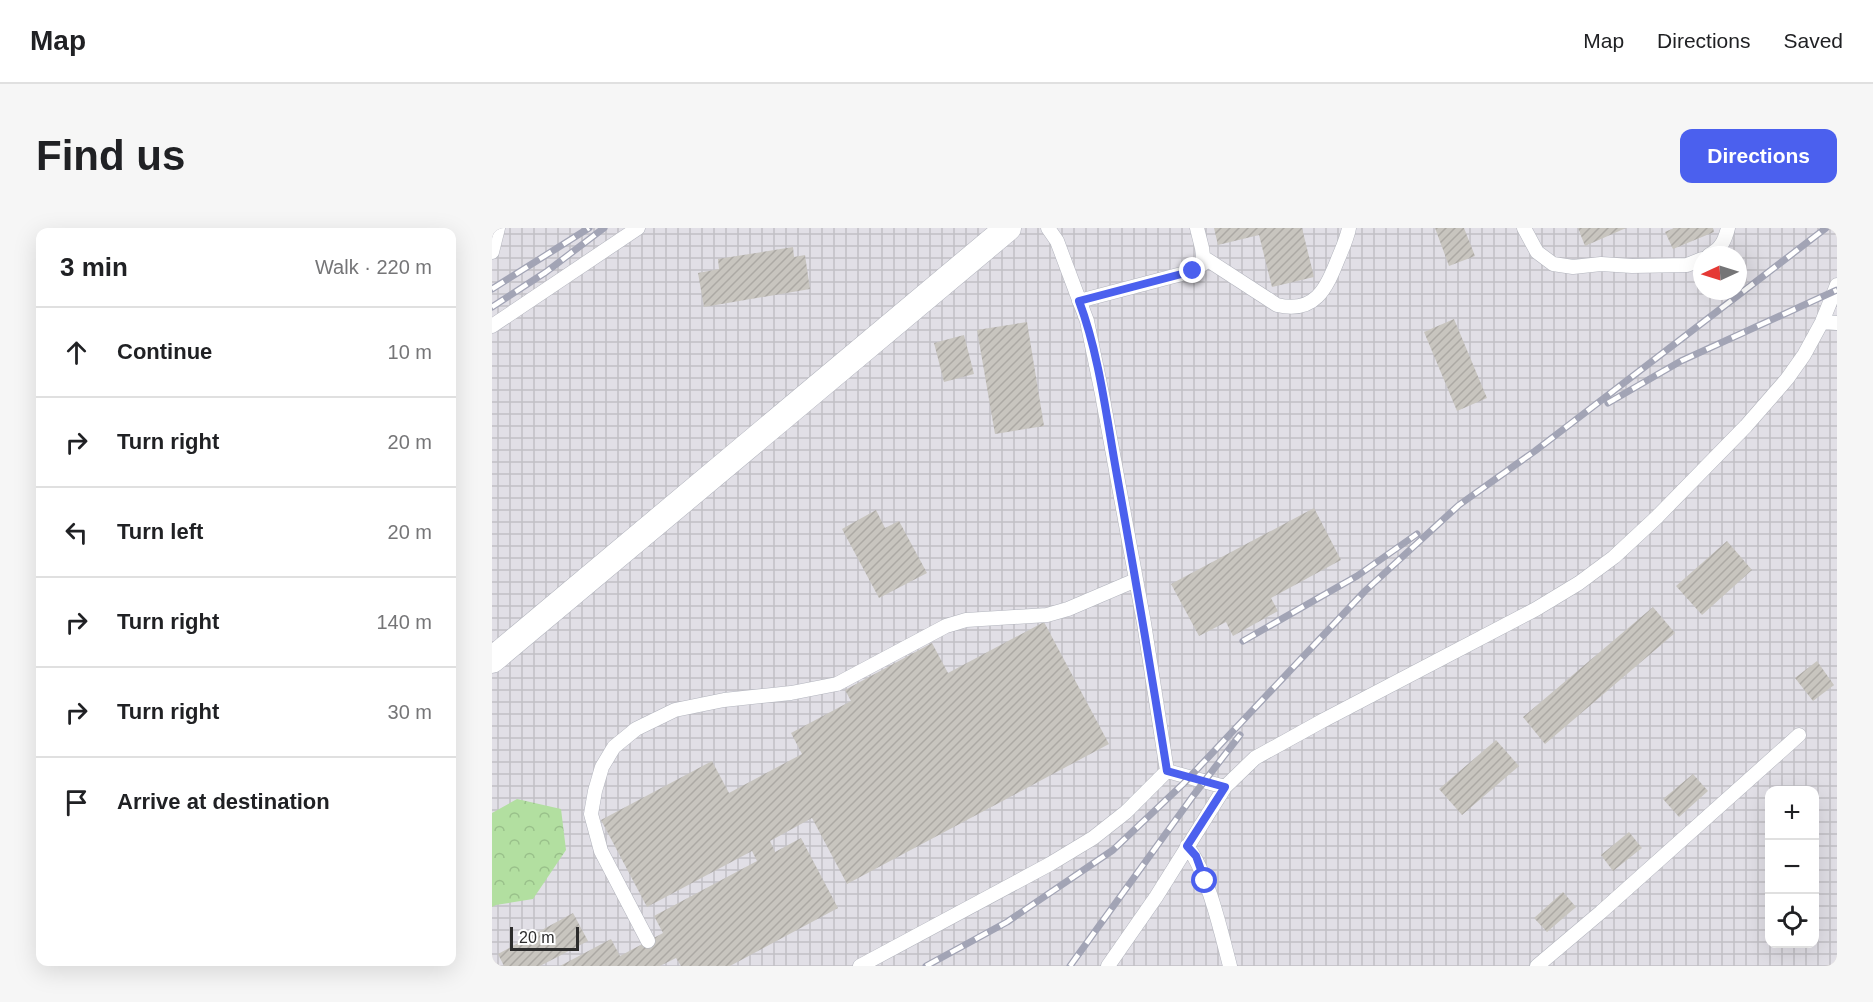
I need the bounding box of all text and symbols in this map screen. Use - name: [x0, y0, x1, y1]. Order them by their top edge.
- text: Map: [30, 25, 86, 56]
- text: Map: [1583, 29, 1624, 52]
- text: Directions: [1657, 29, 1750, 52]
- text: Saved: [1783, 29, 1843, 52]
- button: Directions: [1680, 129, 1837, 183]
- text: Find us: [36, 132, 185, 179]
- north arrow: [1693, 246, 1747, 300]
- text: 3 min: [60, 252, 128, 282]
- text: Walk · 220 m: [315, 256, 432, 278]
- route end: [1179, 257, 1205, 283]
- icon: ahead: [60, 336, 93, 369]
- text: Continue: [117, 339, 212, 364]
- text: 10 m: [388, 341, 432, 363]
- icon: right: [60, 426, 93, 459]
- text: Turn right: [117, 429, 219, 454]
- text: 20 m: [388, 431, 432, 453]
- icon: left: [60, 516, 93, 549]
- text: Turn left: [117, 519, 203, 544]
- text: 20 m: [388, 521, 432, 543]
- icon: right: [60, 606, 93, 639]
- text: Turn right: [117, 609, 219, 634]
- text: 140 m: [376, 611, 432, 633]
- icon: right: [60, 696, 93, 729]
- text: Turn right: [117, 699, 219, 724]
- text: 30 m: [388, 701, 432, 723]
- icon: arrive: [60, 786, 93, 819]
- map controls: [1765, 786, 1819, 948]
- button: +: [1765, 786, 1819, 840]
- text: Arrive at destination: [117, 789, 330, 814]
- button: −: [1765, 840, 1819, 894]
- route start: [1191, 867, 1217, 893]
- button: locate: [1765, 894, 1819, 948]
- scale bar: [510, 924, 579, 952]
- text: 20 m: [519, 929, 555, 946]

